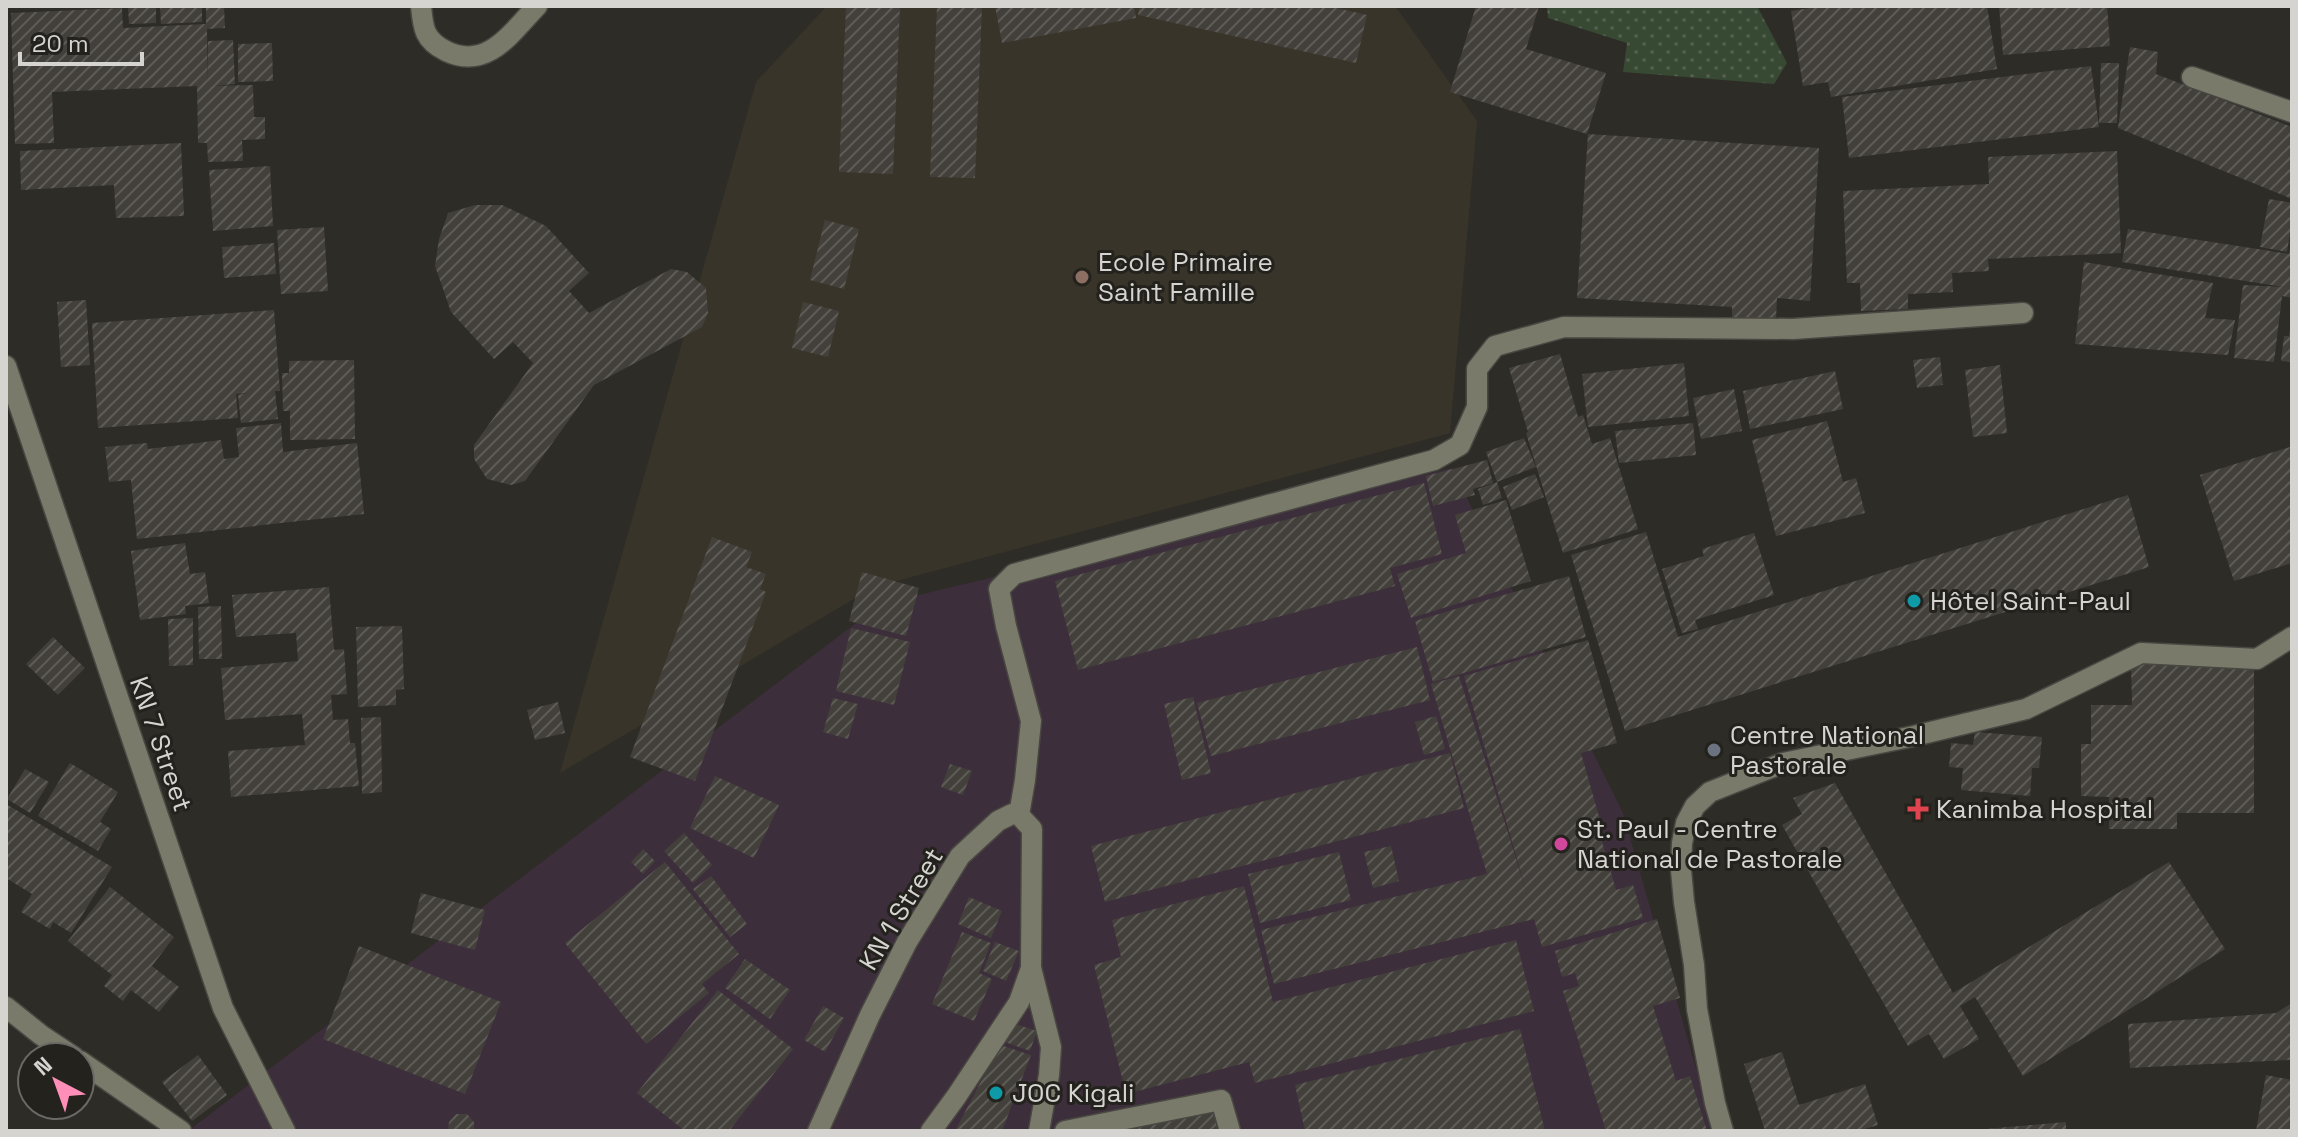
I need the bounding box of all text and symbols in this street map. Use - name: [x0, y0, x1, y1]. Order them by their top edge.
- scale bar: [20, 16, 142, 66]
- text: 20 m: [32, 28, 89, 59]
- place label: Ecole Primaire Saint Famille: [1098, 245, 1273, 309]
- marker: Ecole Primaire Saint Famille: [1073, 268, 1091, 286]
- place label: Hôtel Saint-Paul: [1930, 584, 2131, 618]
- marker: Hôtel Saint-Paul: [1905, 592, 1923, 610]
- street label: KN 7 Street: [122, 672, 200, 816]
- place label: Centre National Pastorale: [1730, 718, 1924, 782]
- marker: Centre National Pastorale: [1705, 741, 1723, 759]
- place label: Kanimba Hospital: [1936, 792, 2153, 826]
- marker: Kanimba Hospital: [1907, 798, 1929, 820]
- place label: St. Paul - Centre National de Pastorale: [1577, 812, 1843, 876]
- marker: St. Paul - Centre National de Pastorale: [1552, 835, 1570, 853]
- street label: KN 1 Street: [851, 842, 951, 976]
- north arrow: [16, 1041, 96, 1121]
- text: N: [28, 1051, 58, 1081]
- place label: JOC Kigali: [1012, 1076, 1134, 1110]
- marker: JOC Kigali: [987, 1084, 1005, 1102]

